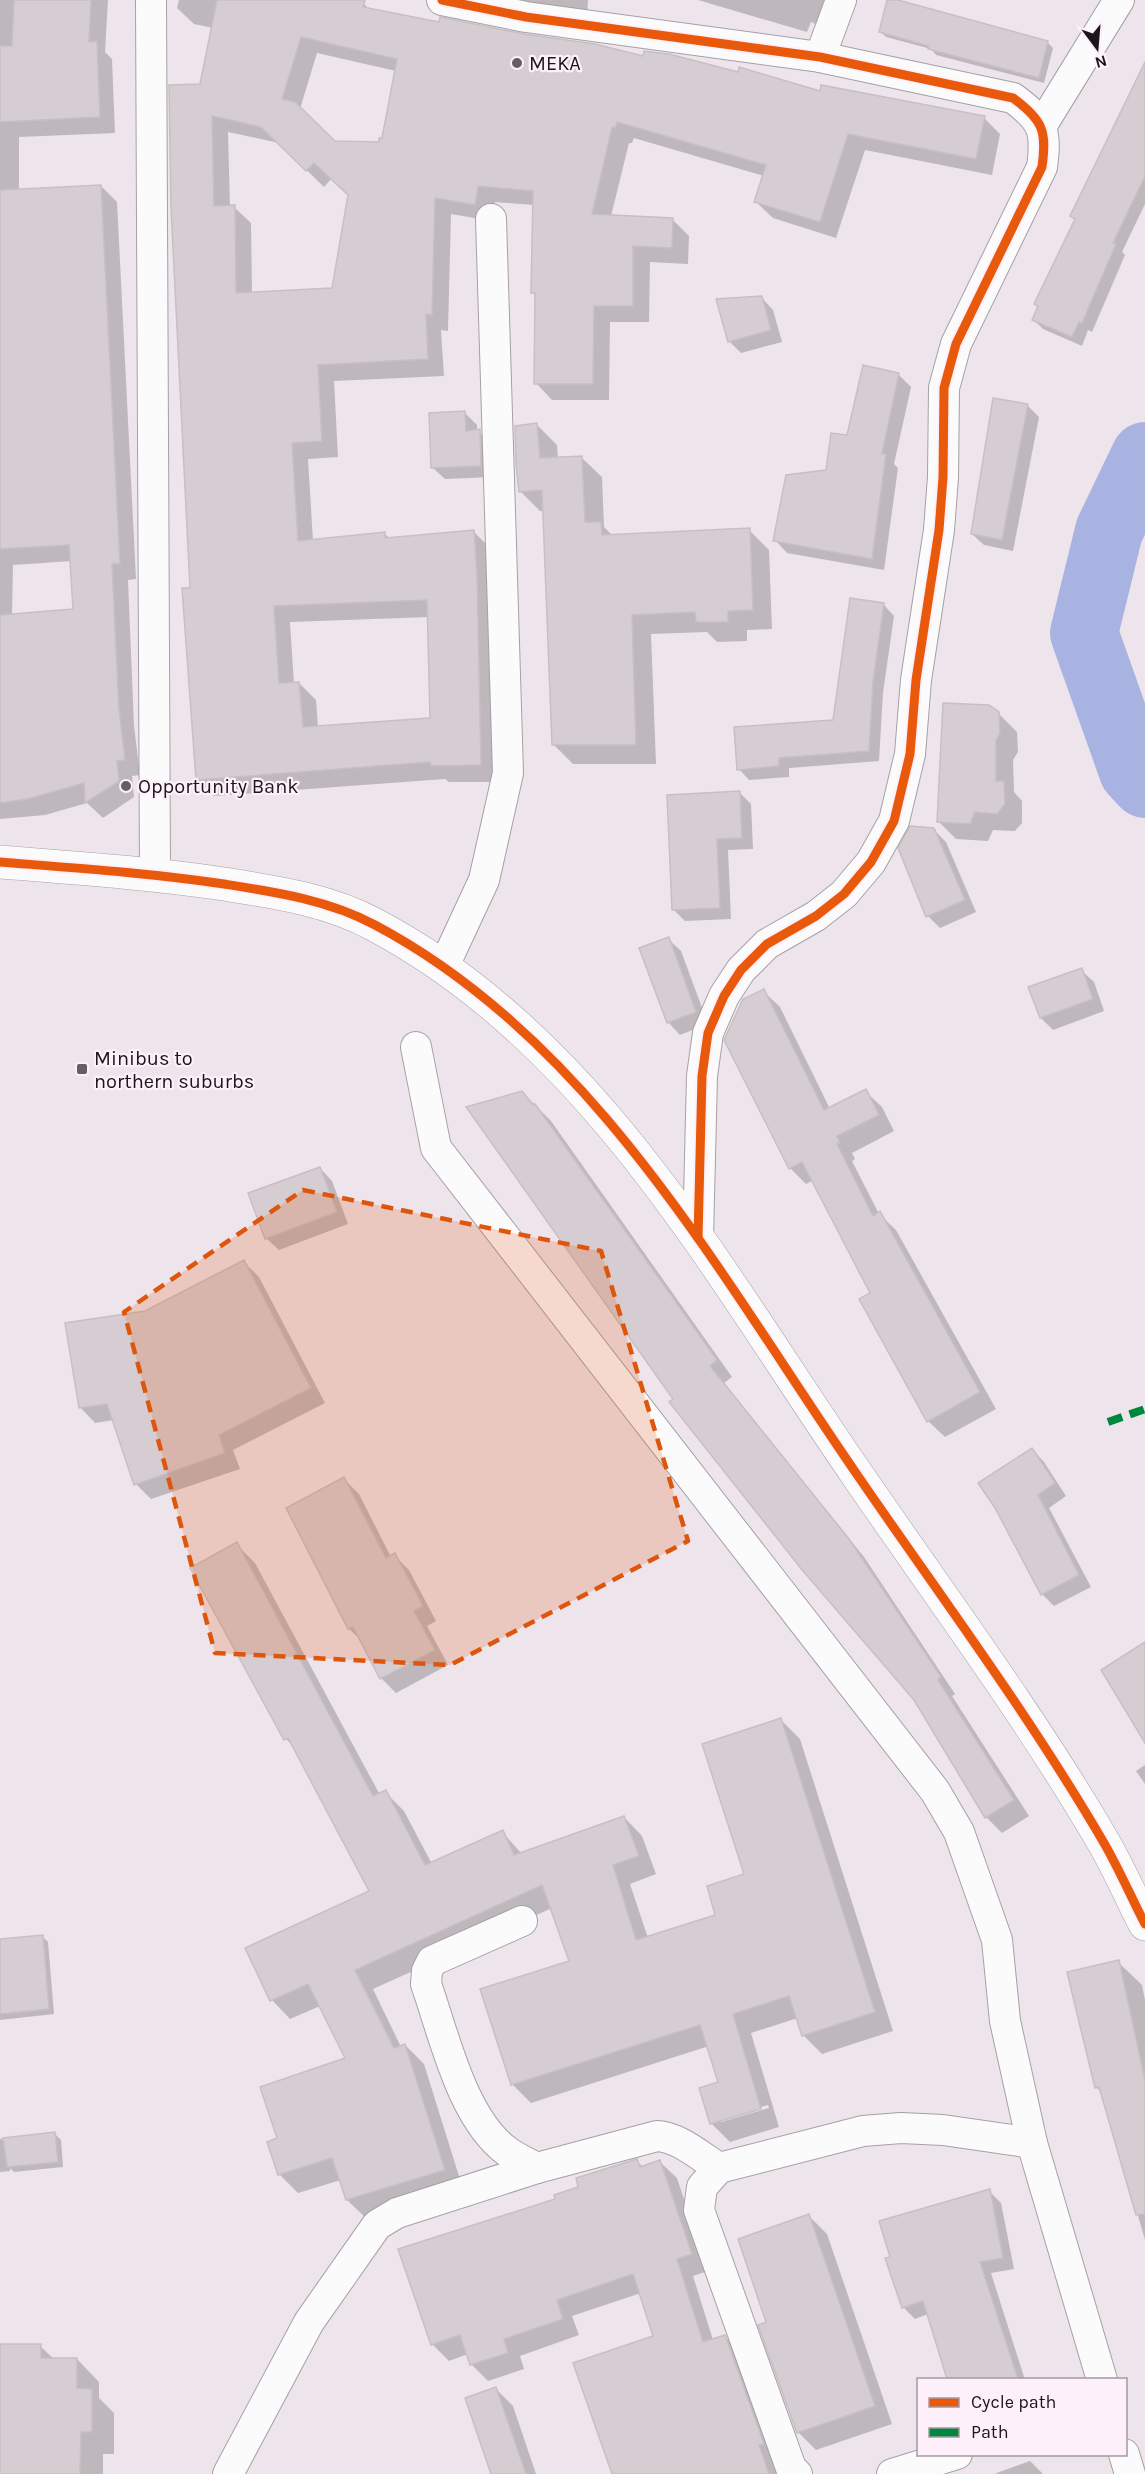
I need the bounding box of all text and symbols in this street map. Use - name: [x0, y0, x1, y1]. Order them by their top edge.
- north arrow: [1067, 18, 1127, 78]
- text: N: [1093, 51, 1109, 73]
- place label: MEKA: [529, 52, 581, 75]
- marker: MEKA: [510, 56, 524, 70]
- place label: Opportunity Bank: [138, 775, 298, 798]
- marker: Opportunity Bank: [119, 779, 133, 793]
- place label: Minibus to northern suburbs: [94, 1047, 254, 1093]
- marker: Minibus to northern suburbs: [75, 1062, 89, 1076]
- legend: [917, 2378, 1127, 2456]
- text: Cycle path: [971, 2391, 1056, 2413]
- text: Path: [971, 2421, 1009, 2443]

